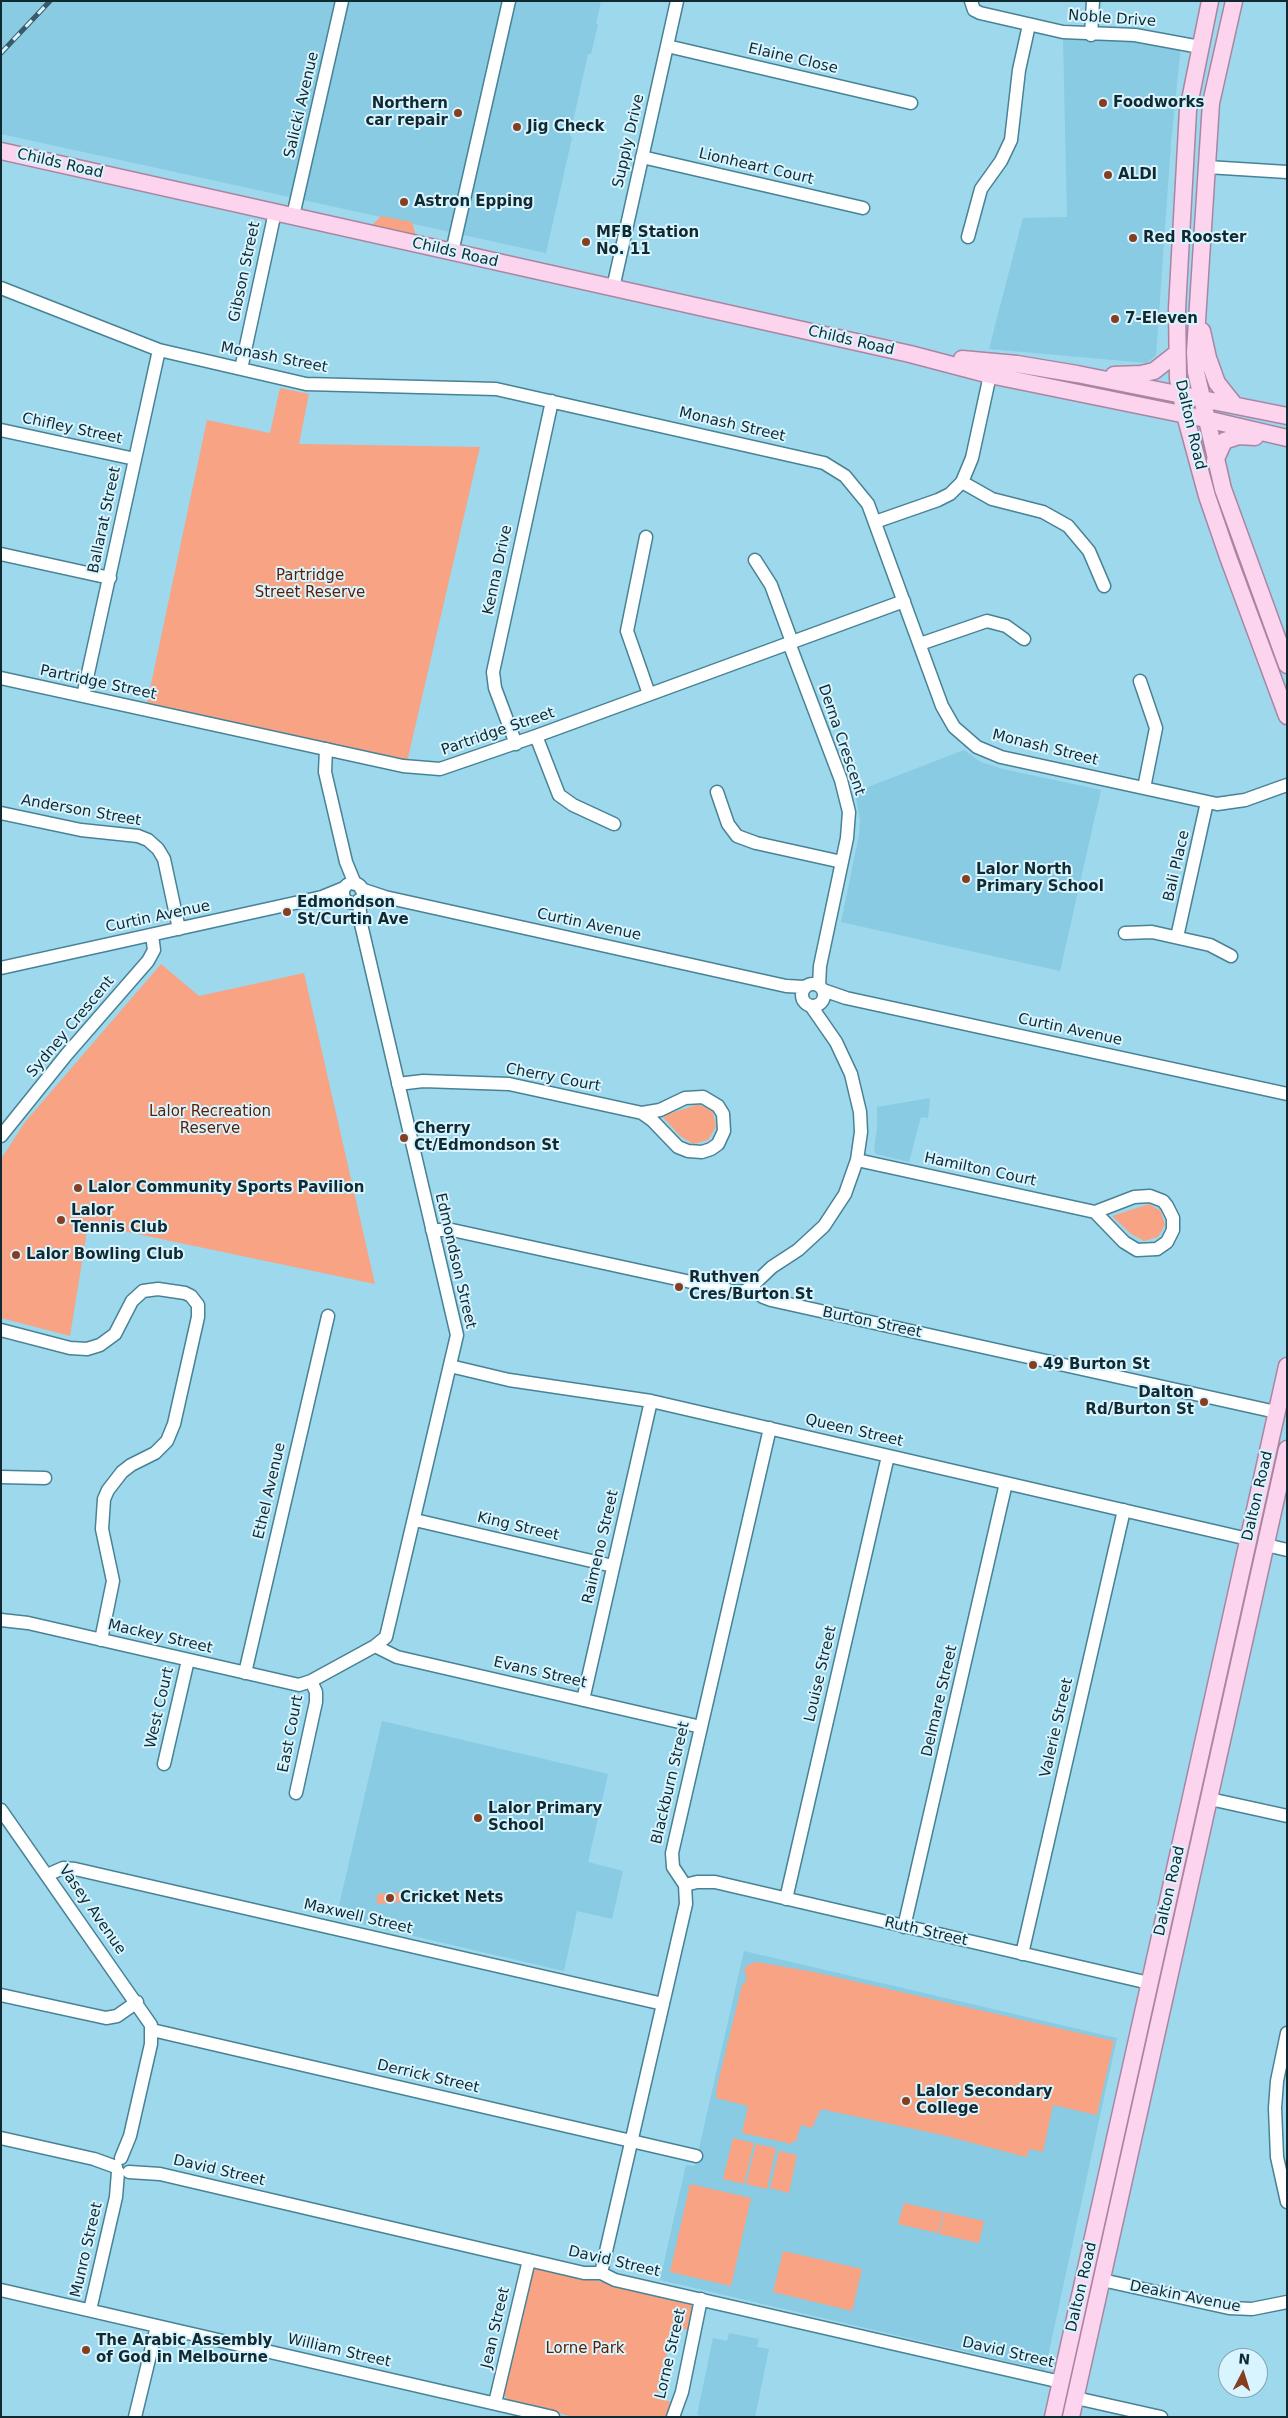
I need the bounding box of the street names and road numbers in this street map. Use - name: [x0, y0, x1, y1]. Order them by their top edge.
- street label: Noble Drive: [1067, 7, 1157, 31]
- street label: Elaine Close: [746, 40, 840, 78]
- street label: Salicki Avenue: [281, 50, 323, 160]
- street label: Supply Drive: [609, 92, 649, 190]
- street label: Childs Road: [15, 145, 105, 183]
- street label: Lionheart Court: [697, 145, 815, 189]
- street label: Gibson Street: [226, 220, 264, 324]
- street label: Childs Road: [410, 234, 500, 272]
- street label: Childs Road: [806, 322, 896, 360]
- street label: Monash Street: [219, 339, 329, 377]
- street label: Dalton Road: [1171, 378, 1209, 472]
- street label: Monash Street: [677, 404, 787, 446]
- street label: Chifley Street: [20, 410, 124, 448]
- street label: Ballarat Street: [85, 465, 125, 575]
- street label: Kenna Drive: [480, 523, 516, 617]
- street label: Partridge Street: [38, 662, 158, 704]
- street label: Derna Crescent: [814, 682, 868, 798]
- street label: Partridge Street: [439, 704, 557, 760]
- street label: Monash Street: [990, 726, 1100, 770]
- street label: Anderson Street: [20, 792, 142, 830]
- street label: Bali Place: [1160, 829, 1194, 903]
- street label: Curtin Avenue: [104, 897, 212, 937]
- street label: Curtin Avenue: [535, 905, 643, 945]
- street label: Sydney Crescent: [23, 973, 119, 1081]
- street label: Curtin Avenue: [1016, 1010, 1124, 1050]
- street label: Cherry Court: [504, 1060, 602, 1096]
- street label: Hamilton Court: [922, 1149, 1038, 1191]
- street label: Edmondson Street: [431, 1191, 479, 1331]
- street label: Burton Street: [821, 1304, 923, 1342]
- street label: Queen Street: [803, 1411, 905, 1451]
- street label: Ethel Avenue: [250, 1441, 290, 1541]
- street label: Dalton Road: [1239, 1449, 1277, 1543]
- street label: Raimeno Street: [579, 1488, 623, 1606]
- street label: King Street: [475, 1509, 561, 1545]
- street label: Mackey Street: [106, 1616, 214, 1658]
- street label: Louise Street: [801, 1624, 841, 1724]
- street label: Delmare Street: [918, 1643, 962, 1759]
- street label: Evans Street: [492, 1654, 588, 1692]
- street label: West Court: [142, 1666, 178, 1750]
- street label: Valerie Street: [1037, 1676, 1077, 1780]
- street label: East Court: [275, 1694, 307, 1774]
- street label: Blackburn Street: [648, 1720, 694, 1846]
- street label: Dalton Road: [1151, 1844, 1189, 1938]
- street label: Vasey Avenue: [55, 1862, 129, 1958]
- street label: Maxwell Street: [302, 1896, 414, 1938]
- street label: Ruth Street: [883, 1914, 969, 1950]
- street label: Derrick Street: [375, 2056, 481, 2098]
- street label: David Street: [171, 2152, 267, 2190]
- street label: Munro Street: [67, 2201, 107, 2299]
- street label: Dalton Road: [1063, 2240, 1101, 2334]
- street label: David Street: [566, 2243, 662, 2281]
- street label: Deakin Avenue: [1128, 2277, 1242, 2317]
- street label: Jean Street: [478, 2286, 514, 2370]
- street label: Lorne Street: [652, 2307, 690, 2401]
- street label: William Street: [286, 2330, 392, 2372]
- street label: David Street: [960, 2334, 1056, 2372]

